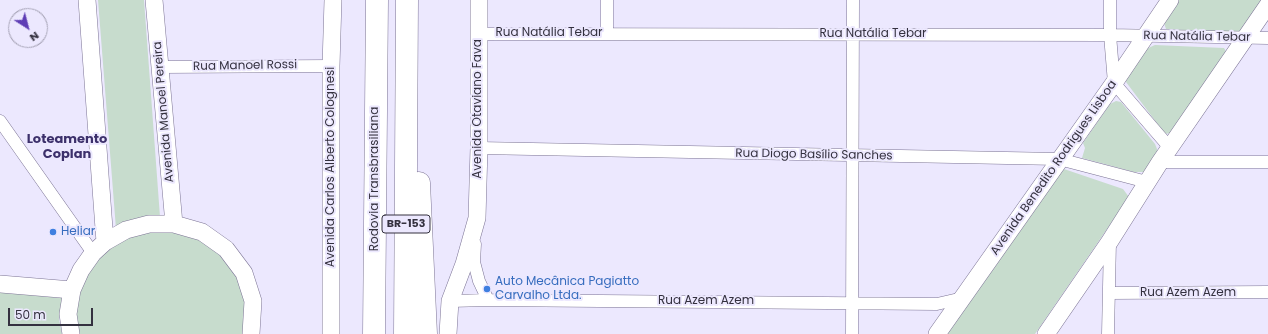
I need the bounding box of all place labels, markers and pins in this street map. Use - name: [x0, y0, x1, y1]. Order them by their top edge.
- place label: Heliar: [61, 225, 95, 239]
- marker: Heliar: [48, 227, 58, 237]
- place label: Auto Mecânica Pagiatto Carvalho Ltda.: [495, 275, 639, 303]
- marker: Auto Mecânica Pagiatto Carvalho Ltda.: [482, 284, 492, 294]

